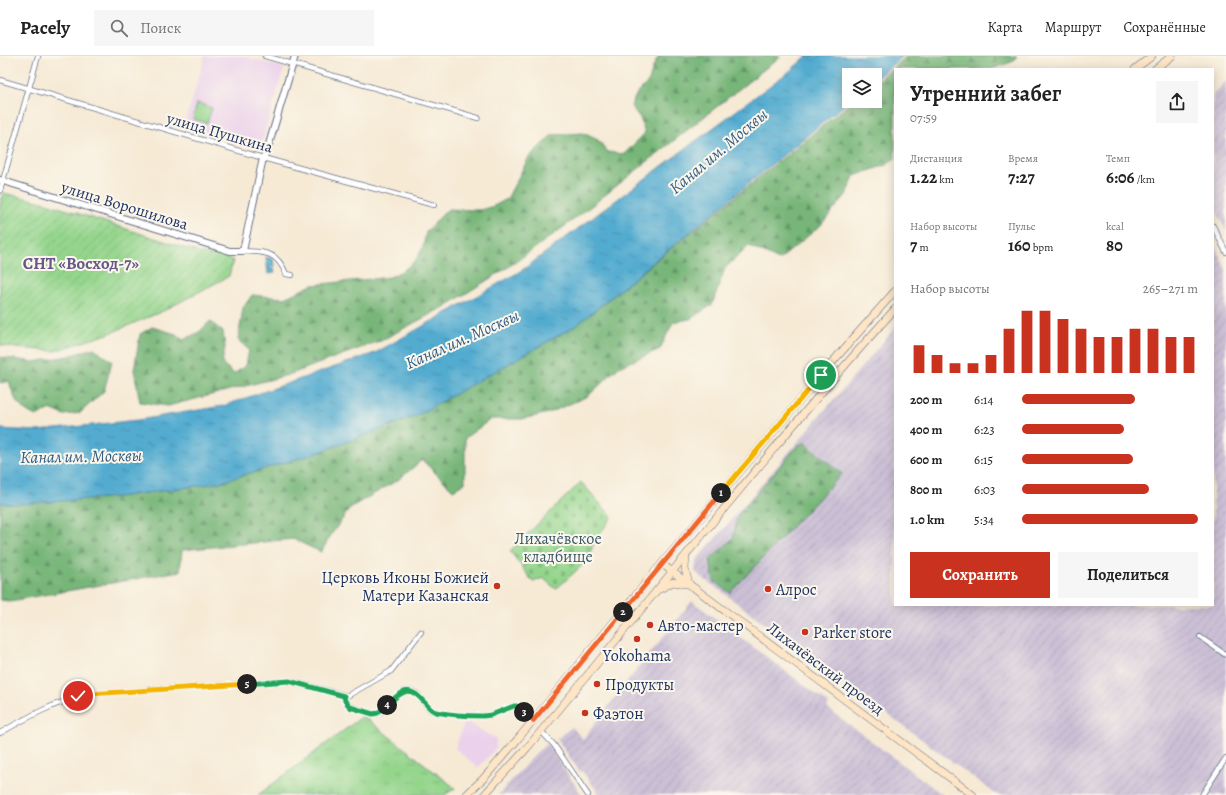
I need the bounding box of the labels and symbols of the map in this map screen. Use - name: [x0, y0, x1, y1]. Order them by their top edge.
- water label: Канал им. Москвы: [664, 103, 772, 199]
- street label: улица Пушкина: [163, 107, 276, 159]
- street label: улица Ворошилова: [58, 176, 191, 236]
- district label: СНТ «Восход-7»: [23, 252, 140, 275]
- water label: Канал им. Москвы: [402, 304, 523, 375]
- pin: [804, 358, 838, 392]
- water label: Канал им. Москвы: [20, 444, 142, 469]
- pin: 1: [711, 483, 731, 503]
- park label: Лихачёвское кладбище: [514, 528, 602, 568]
- place label: Церковь Иконы Божией Матери Казанская: [322, 567, 489, 607]
- place label: Алрос: [775, 579, 817, 601]
- marker: Церковь Иконы Божией Матери Казанская: [492, 581, 502, 591]
- marker: Алрос: [763, 584, 773, 594]
- pin: 2: [613, 602, 633, 622]
- place label: Авто-мастер: [657, 615, 744, 637]
- street label: Лихачёвский проезд: [762, 617, 889, 720]
- marker: Авто-мастер: [645, 620, 655, 630]
- place label: Parker store: [813, 622, 892, 644]
- marker: Parker store: [800, 627, 810, 637]
- marker: Yokohama: [632, 634, 642, 644]
- place label: Yokohama: [602, 645, 672, 667]
- pin: 5: [237, 674, 257, 694]
- place label: Продукты: [605, 674, 674, 696]
- pin: [61, 679, 95, 713]
- marker: Продукты: [592, 679, 602, 689]
- pin: 4: [377, 695, 397, 715]
- pin: 3: [514, 702, 534, 722]
- place label: Фаэтон: [593, 703, 643, 725]
- marker: Фаэтон: [580, 708, 590, 718]

